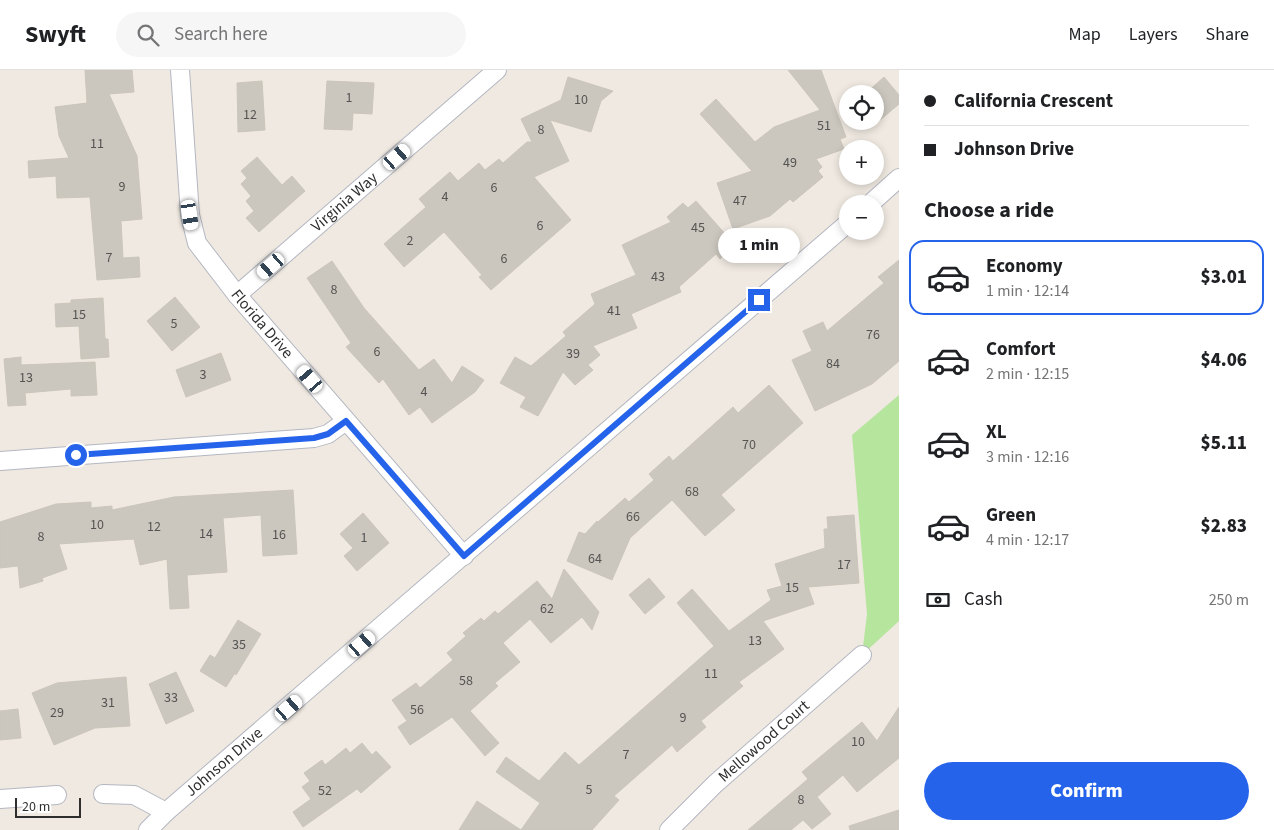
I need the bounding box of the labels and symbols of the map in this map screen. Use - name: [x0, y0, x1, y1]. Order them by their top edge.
- house number: 1: [346, 88, 353, 108]
- house number: 10: [574, 90, 588, 110]
- house number: 12: [243, 105, 257, 125]
- house number: 51: [817, 116, 831, 136]
- house number: 8: [538, 120, 545, 140]
- house number: 11: [90, 134, 104, 154]
- car: [380, 141, 413, 173]
- house number: 49: [783, 153, 797, 173]
- street label: Virginia Way: [306, 167, 383, 237]
- house number: 9: [119, 177, 126, 197]
- house number: 6: [491, 178, 498, 198]
- house number: 4: [442, 187, 449, 207]
- house number: 47: [733, 191, 747, 211]
- car: [180, 199, 199, 231]
- house number: 6: [537, 216, 544, 236]
- house number: 45: [691, 218, 705, 238]
- callout: 1 min: [718, 228, 800, 262]
- house number: 2: [407, 231, 414, 251]
- house number: 7: [106, 248, 113, 268]
- house number: 6: [501, 249, 508, 269]
- car: [254, 250, 287, 282]
- house number: 43: [651, 267, 665, 287]
- house number: 8: [331, 280, 338, 300]
- street label: Florida Drive: [226, 285, 298, 363]
- route end: [748, 289, 770, 311]
- house number: 41: [607, 301, 621, 321]
- house number: 15: [72, 305, 86, 325]
- house number: 5: [171, 314, 178, 334]
- house number: 76: [866, 325, 880, 345]
- house number: 6: [374, 342, 381, 362]
- house number: 39: [566, 344, 580, 364]
- house number: 84: [826, 354, 840, 374]
- car: [294, 363, 325, 395]
- house number: 3: [200, 365, 207, 385]
- house number: 13: [19, 368, 33, 388]
- house number: 4: [421, 382, 428, 402]
- house number: 70: [742, 435, 756, 455]
- route start: [65, 444, 87, 466]
- house number: 68: [685, 482, 699, 502]
- house number: 66: [626, 507, 640, 527]
- house number: 10: [90, 515, 104, 535]
- house number: 12: [147, 517, 161, 537]
- house number: 14: [199, 524, 213, 544]
- house number: 16: [272, 525, 286, 545]
- house number: 8: [38, 527, 45, 547]
- house number: 1: [361, 528, 368, 548]
- house number: 64: [588, 549, 602, 569]
- house number: 17: [837, 555, 851, 575]
- house number: 15: [785, 578, 799, 598]
- house number: 62: [540, 599, 554, 619]
- car: [345, 628, 378, 660]
- house number: 13: [748, 631, 762, 651]
- house number: 35: [232, 635, 246, 655]
- house number: 11: [704, 664, 718, 684]
- house number: 58: [459, 671, 473, 691]
- house number: 33: [164, 688, 178, 708]
- car: [272, 692, 305, 724]
- house number: 31: [101, 693, 115, 713]
- street label: Mellowood Court: [713, 695, 815, 787]
- house number: 56: [410, 700, 424, 720]
- house number: 29: [50, 703, 64, 723]
- house number: 9: [680, 708, 687, 728]
- street label: Johnson Drive: [180, 722, 267, 802]
- house number: 10: [851, 732, 865, 752]
- house number: 7: [623, 745, 630, 765]
- house number: 5: [586, 780, 593, 800]
- house number: 52: [318, 781, 332, 801]
- house number: 8: [798, 790, 805, 810]
- scale bar: [15, 795, 81, 818]

